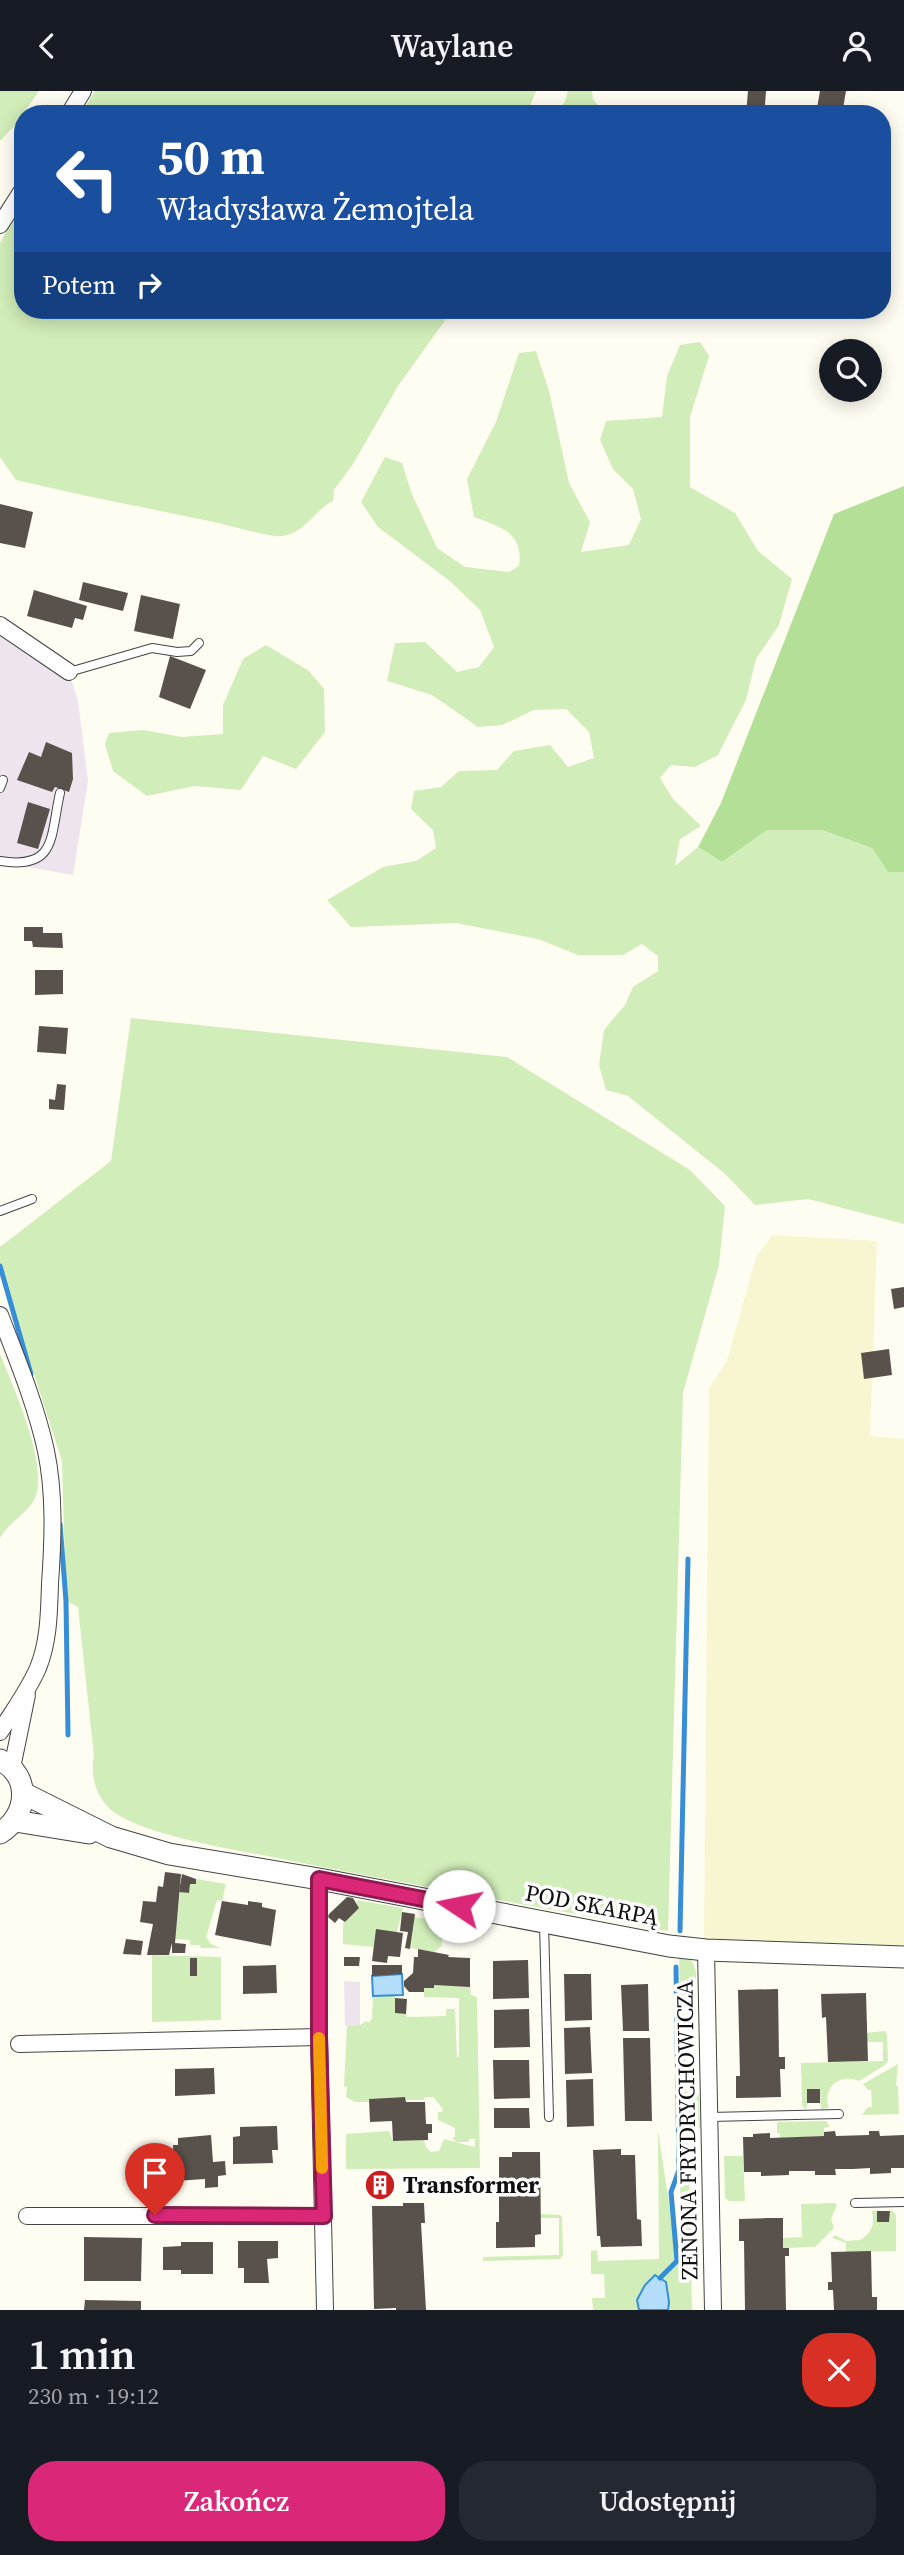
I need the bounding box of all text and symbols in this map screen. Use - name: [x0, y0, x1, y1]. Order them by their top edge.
- text: Waylane: [391, 24, 513, 68]
- icon: back: [28, 27, 66, 65]
- icon: person: [838, 27, 876, 65]
- text: 50 m: [157, 123, 265, 190]
- icon: left: [42, 133, 133, 224]
- text: Władysława Żemojtela: [157, 187, 474, 231]
- icon: right: [130, 266, 168, 304]
- text: Potem: [42, 267, 116, 303]
- map controls: [819, 339, 882, 402]
- button: search: [819, 339, 882, 402]
- position arrow: [422, 1869, 496, 1943]
- street label: POD SKARPĄ: [522, 1876, 662, 1934]
- street label: ZENONA FRYDRYCHOWICZA: [668, 1979, 706, 2280]
- pin: [125, 2143, 185, 2215]
- icon: arrive: [136, 2154, 174, 2192]
- building icon: Transformer: [363, 2168, 397, 2202]
- place label: Transformer: [403, 2169, 539, 2201]
- text: 1 min: [28, 2325, 136, 2383]
- button: close: [802, 2333, 876, 2407]
- text: 230 m · 19:12: [28, 2380, 159, 2412]
- button: Zakończ: [28, 2461, 445, 2541]
- button: Udostępnij: [459, 2461, 876, 2541]

